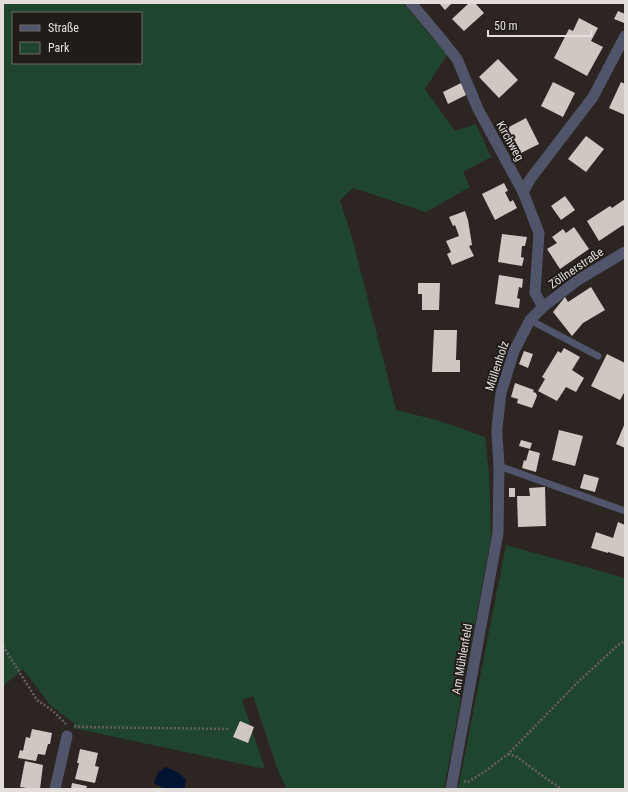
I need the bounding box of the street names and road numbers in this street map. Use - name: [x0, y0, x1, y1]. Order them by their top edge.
- street label: Kirchweg: [493, 119, 527, 163]
- street label: Zöllnerstraße: [546, 244, 606, 291]
- street label: Müllenholz: [482, 339, 512, 393]
- street label: Am Mühlenfeld: [449, 623, 475, 695]

